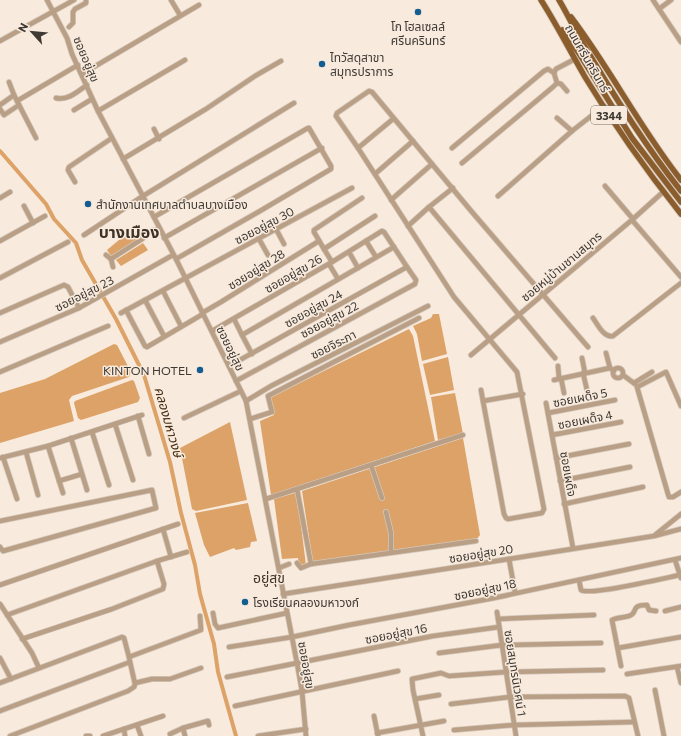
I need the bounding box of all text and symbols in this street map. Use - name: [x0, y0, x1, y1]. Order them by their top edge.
- marker: โก โฮลเซลล์ ศรีนครินทร์: [413, 7, 423, 17]
- north arrow: [12, 12, 52, 52]
- place label: โก โฮลเซลล์ ศรีนครินทร์: [391, 19, 446, 47]
- text: N: [15, 21, 30, 34]
- street label: ถนนศรีนครินทร์: [563, 21, 613, 95]
- street label: ซอยอยู่สุข: [70, 34, 103, 84]
- place label: ไทวัสดุสาขา สมุทรปราการ: [329, 50, 393, 79]
- marker: ไทวัสดุสาขา สมุทรปราการ: [317, 59, 327, 69]
- road number: 3344: [591, 106, 627, 124]
- place label: สำนักงานเทศบาลตำบลบางเมือง: [96, 197, 248, 211]
- marker: สำนักงานเทศบาลตำบลบางเมือง: [83, 199, 93, 209]
- street label: ซอยอยู่สุข 30: [232, 203, 297, 247]
- district label: บางเมือง: [99, 222, 159, 241]
- street label: ซอยหมู่บ้านชานสมุทร: [518, 228, 605, 305]
- street label: ซอยอยู่สุข 28: [225, 246, 288, 293]
- street label: ซอยอยู่สุข 26: [262, 251, 325, 296]
- street label: ซอยอยู่สุข 23: [52, 272, 116, 315]
- street label: ซอยอยู่สุข 24: [282, 286, 345, 331]
- street label: ซอยอยู่สุข 22: [298, 298, 361, 341]
- street label: ซอยอยู่สุข: [213, 323, 248, 373]
- street label: ซอยจิระภา: [308, 327, 358, 361]
- place label: KINTON HOTEL: [103, 363, 192, 377]
- marker: KINTON HOTEL: [195, 365, 205, 375]
- water label: คลองมหาวงษ์: [151, 385, 187, 462]
- street label: ซอยเผด็จ 5: [552, 385, 608, 409]
- street label: ซอยเผด็จ 4: [557, 407, 613, 431]
- street label: ซอยเผด็จ: [558, 450, 580, 498]
- street label: ซอยอยู่สุข 20: [448, 541, 514, 566]
- district label: อยู่สุข: [253, 569, 285, 587]
- street label: ซอยอยู่สุข 18: [453, 576, 517, 603]
- place label: โรงเรียนคลองมหาวงก์: [253, 595, 359, 609]
- marker: โรงเรียนคลองมหาวงก์: [240, 597, 250, 607]
- street label: ซอยอยู่สุข 16: [364, 620, 428, 647]
- street label: ซอยสมุทรนิเวศน์ 1: [501, 629, 530, 717]
- street label: ซอยอยู่สุข: [295, 640, 318, 690]

